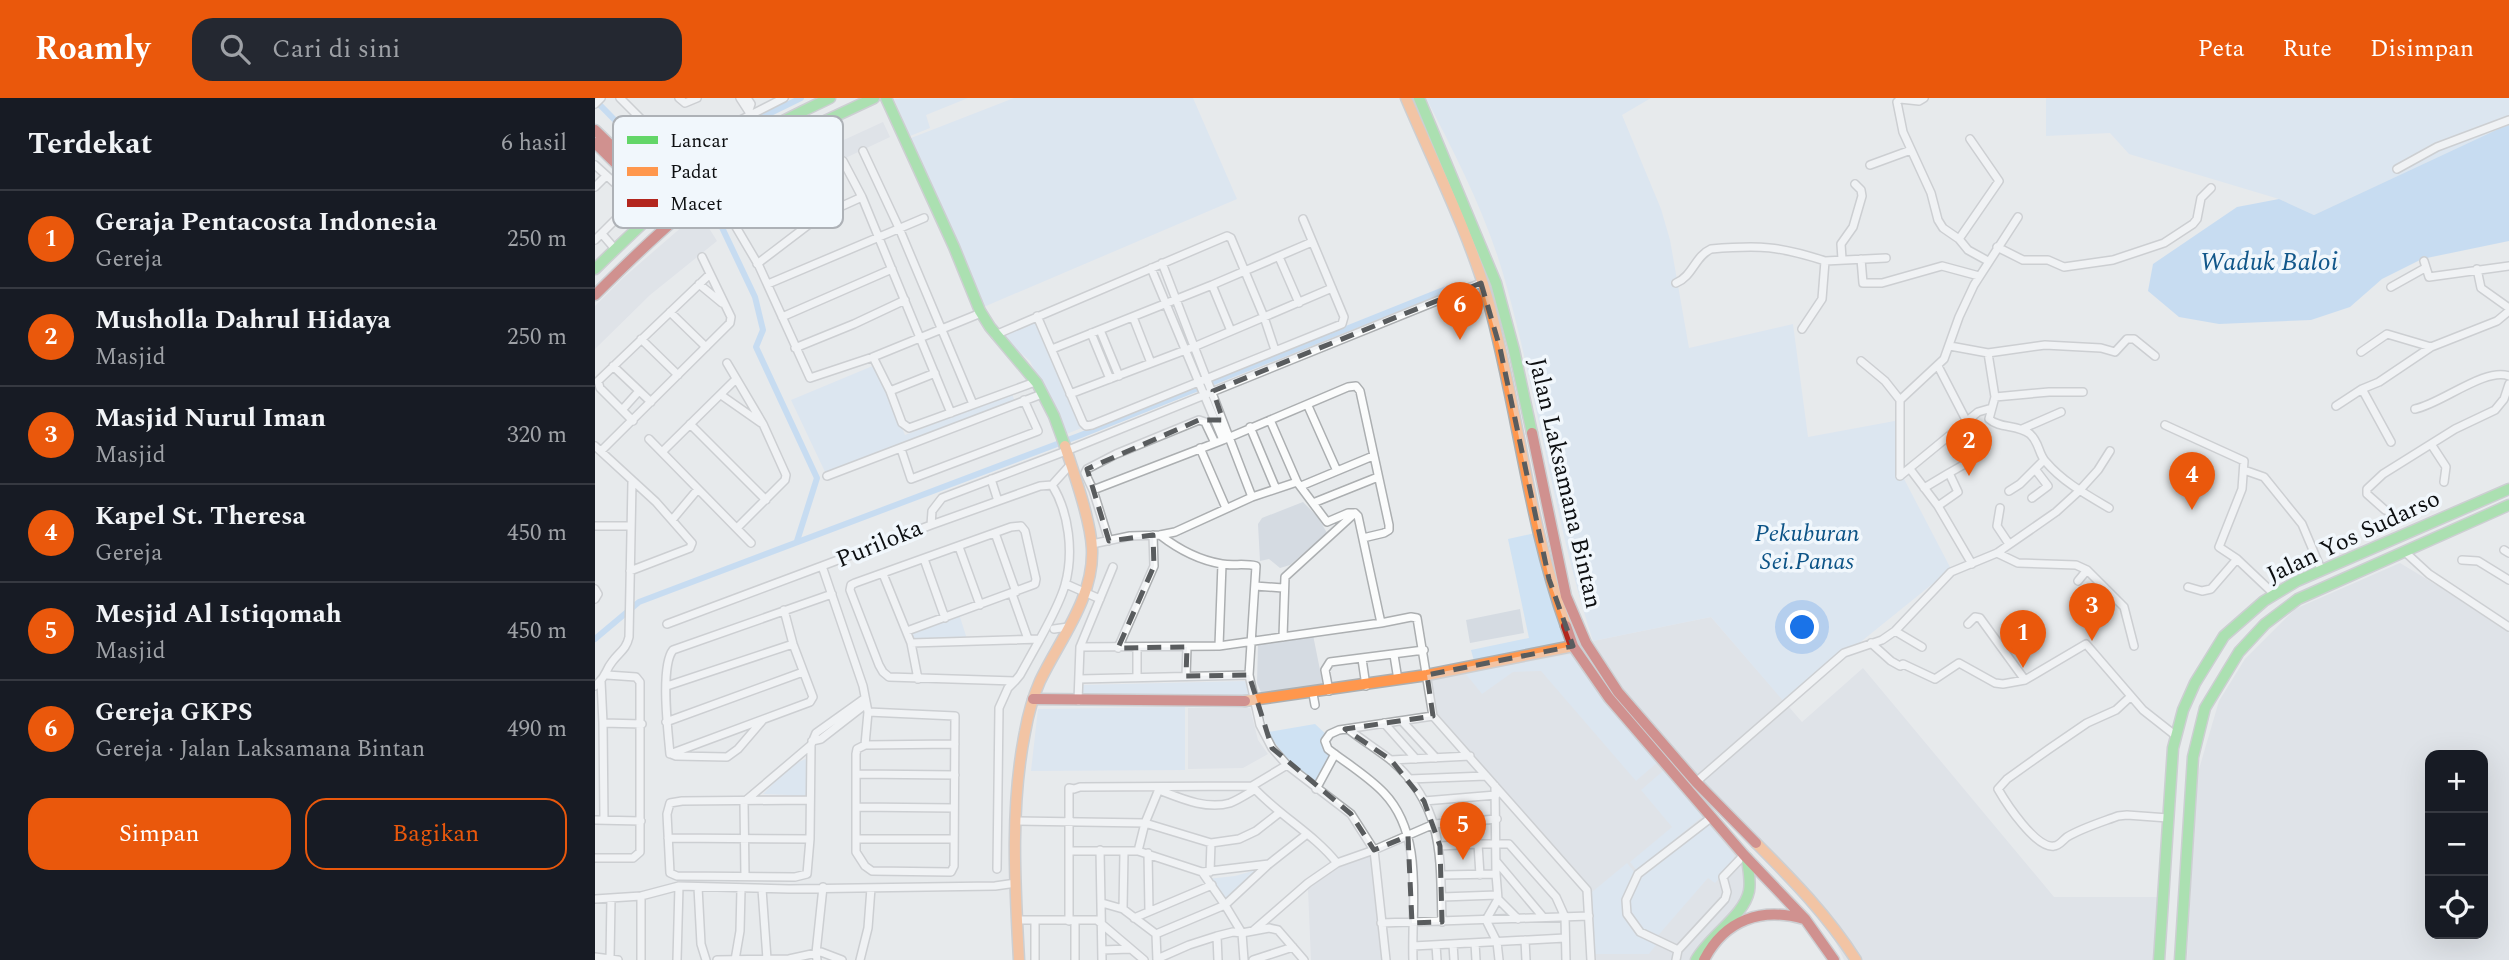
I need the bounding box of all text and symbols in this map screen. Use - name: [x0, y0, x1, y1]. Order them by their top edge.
- search box: [192, 18, 682, 81]
- text: Roamly: [35, 24, 150, 74]
- text: Cari di sini: [272, 29, 400, 69]
- icon: search: [216, 30, 254, 68]
- text: Peta: [2198, 31, 2244, 67]
- text: Rute: [2282, 31, 2332, 67]
- text: Disimpan: [2370, 31, 2474, 67]
- legend: [613, 116, 843, 228]
- text: Terdekat: [28, 121, 152, 167]
- text: 6 hasil: [501, 126, 567, 161]
- text: Lancar: [670, 127, 729, 156]
- text: Padat: [670, 158, 718, 187]
- text: Macet: [670, 190, 723, 219]
- text: Geraja Pentacosta Indonesia: [95, 202, 437, 242]
- text: 1: [45, 222, 57, 257]
- text: 250 m: [507, 222, 567, 257]
- text: Gereja: [95, 242, 163, 277]
- water label: Waduk Baloi: [2200, 242, 2338, 282]
- pin: 6: [1437, 282, 1483, 340]
- text: Musholla Dahrul Hidaya: [95, 300, 391, 340]
- text: 2: [45, 320, 57, 355]
- text: 250 m: [507, 320, 567, 355]
- text: Masjid: [95, 340, 166, 375]
- street label: Jalan Laksamana Bintan: [1519, 354, 1611, 612]
- text: Masjid Nurul Iman: [95, 398, 326, 438]
- text: 3: [45, 418, 57, 453]
- text: 320 m: [507, 418, 567, 453]
- pin: 2: [1946, 418, 1992, 476]
- text: Masjid: [95, 438, 166, 473]
- pin: 4: [2169, 452, 2215, 510]
- street label: Jalan Yos Sudarso: [2261, 481, 2446, 593]
- text: Kapel St. Theresa: [95, 496, 306, 536]
- street label: Puriloka: [831, 510, 928, 578]
- text: 4: [45, 516, 57, 551]
- text: 450 m: [507, 516, 567, 551]
- park label: Pekuburan Sei.Panas: [1754, 516, 1860, 580]
- text: Gereja: [95, 536, 163, 571]
- pin: 3: [2069, 583, 2115, 641]
- text: Mesjid Al Istiqomah: [95, 594, 342, 634]
- your location: [1785, 610, 1819, 644]
- pin: 1: [2000, 610, 2046, 668]
- text: 5: [45, 614, 57, 649]
- text: 450 m: [507, 614, 567, 649]
- text: Masjid: [95, 634, 166, 669]
- text: Gereja GKPS: [95, 692, 253, 732]
- text: 6: [45, 712, 57, 747]
- text: 490 m: [507, 712, 567, 747]
- text: Gereja · Jalan Laksamana Bintan: [95, 732, 425, 767]
- map controls: [2425, 750, 2488, 939]
- button: +: [2425, 750, 2488, 813]
- button: Simpan: [28, 798, 291, 870]
- button: Bagikan: [305, 798, 567, 870]
- pin: 5: [1440, 802, 1486, 860]
- button: −: [2425, 813, 2488, 876]
- button: locate: [2425, 876, 2488, 939]

